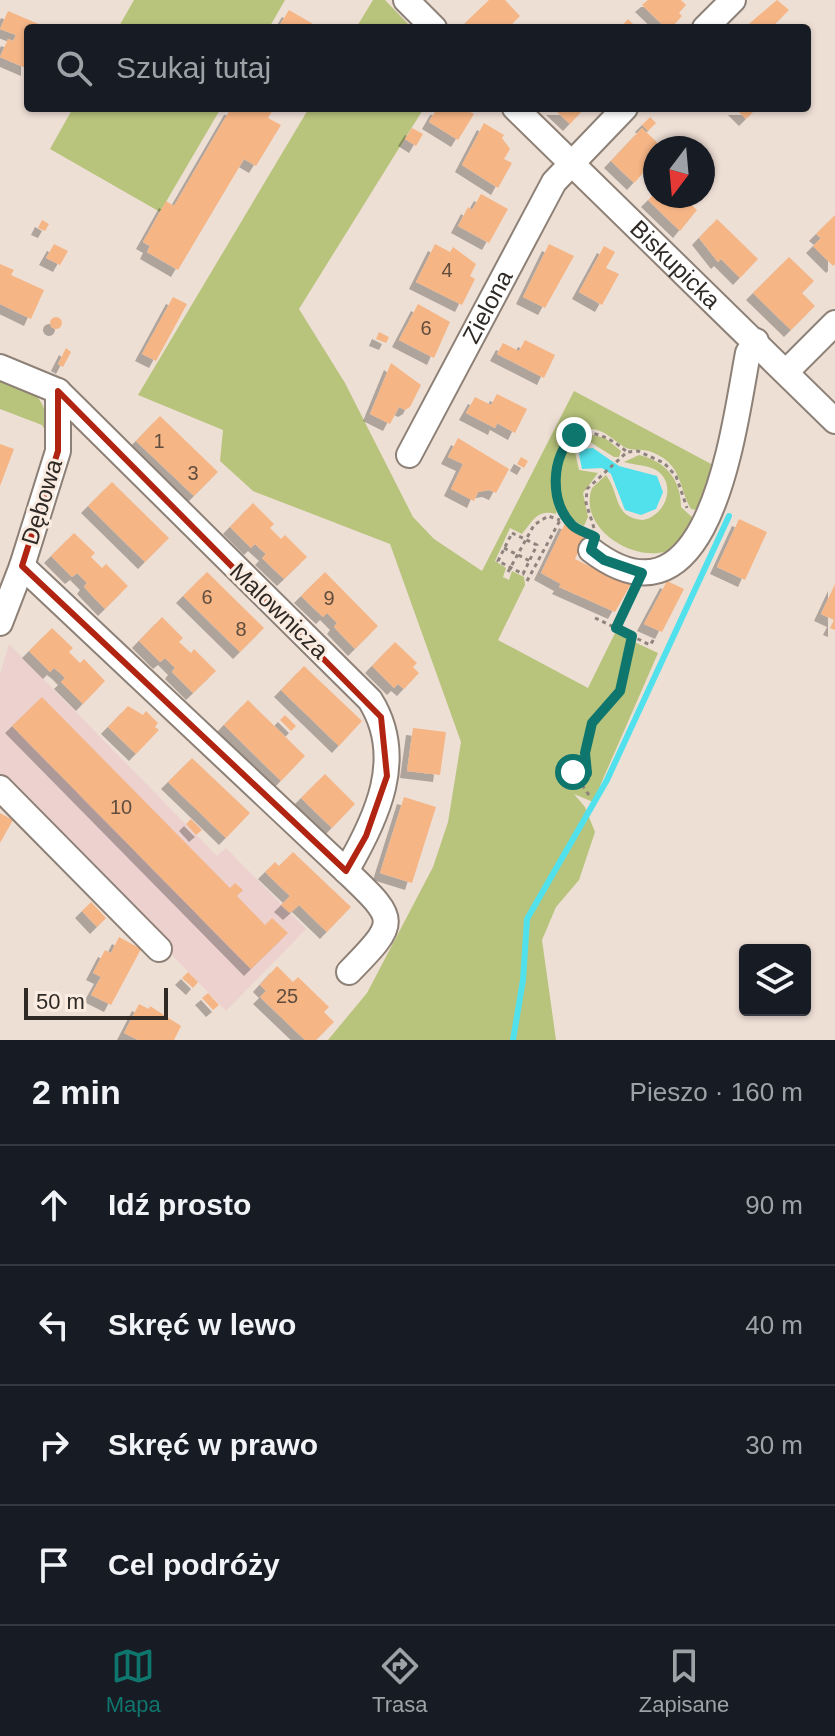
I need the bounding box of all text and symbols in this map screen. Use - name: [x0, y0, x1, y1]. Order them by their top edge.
- search box: [24, 24, 811, 112]
- icon: search: [52, 46, 96, 90]
- text: Szukaj tutaj: [116, 51, 271, 84]
- north arrow: [643, 136, 715, 208]
- street label: Biskupicka: [625, 214, 726, 315]
- house number: 4: [441, 259, 453, 281]
- street label: Zielona: [457, 265, 518, 348]
- house number: 6: [420, 317, 432, 339]
- route end: [556, 417, 592, 453]
- house number: 1: [153, 430, 165, 452]
- street label: Dębowa: [16, 455, 67, 548]
- house number: 3: [187, 462, 199, 484]
- street label: Malownicza: [225, 557, 334, 664]
- house number: 6: [201, 586, 213, 608]
- house number: 9: [323, 587, 335, 609]
- house number: 8: [235, 618, 247, 640]
- route start: [555, 754, 591, 790]
- house number: 10: [110, 796, 132, 818]
- map controls: [739, 944, 811, 1016]
- button: layers: [739, 944, 811, 1016]
- scale bar: [24, 984, 168, 1020]
- house number: 25: [276, 985, 298, 1007]
- text: 50 m: [36, 989, 85, 1014]
- text: 2 min: [32, 1073, 121, 1111]
- text: Pieszo · 160 m: [630, 1077, 803, 1107]
- icon: ahead: [32, 1183, 76, 1227]
- text: Idź prosto: [108, 1188, 251, 1221]
- text: 90 m: [745, 1190, 803, 1220]
- icon: left: [32, 1303, 76, 1347]
- text: Skręć w lewo: [108, 1308, 296, 1341]
- text: 40 m: [745, 1310, 803, 1340]
- icon: right: [32, 1423, 76, 1467]
- text: Skręć w prawo: [108, 1428, 318, 1461]
- text: 30 m: [745, 1430, 803, 1460]
- icon: arrive: [32, 1543, 76, 1587]
- text: Cel podróży: [108, 1548, 280, 1581]
- tab: Mapa: [106, 1644, 161, 1718]
- tab: Trasa: [372, 1644, 427, 1718]
- tab: Zapisane: [639, 1644, 729, 1718]

